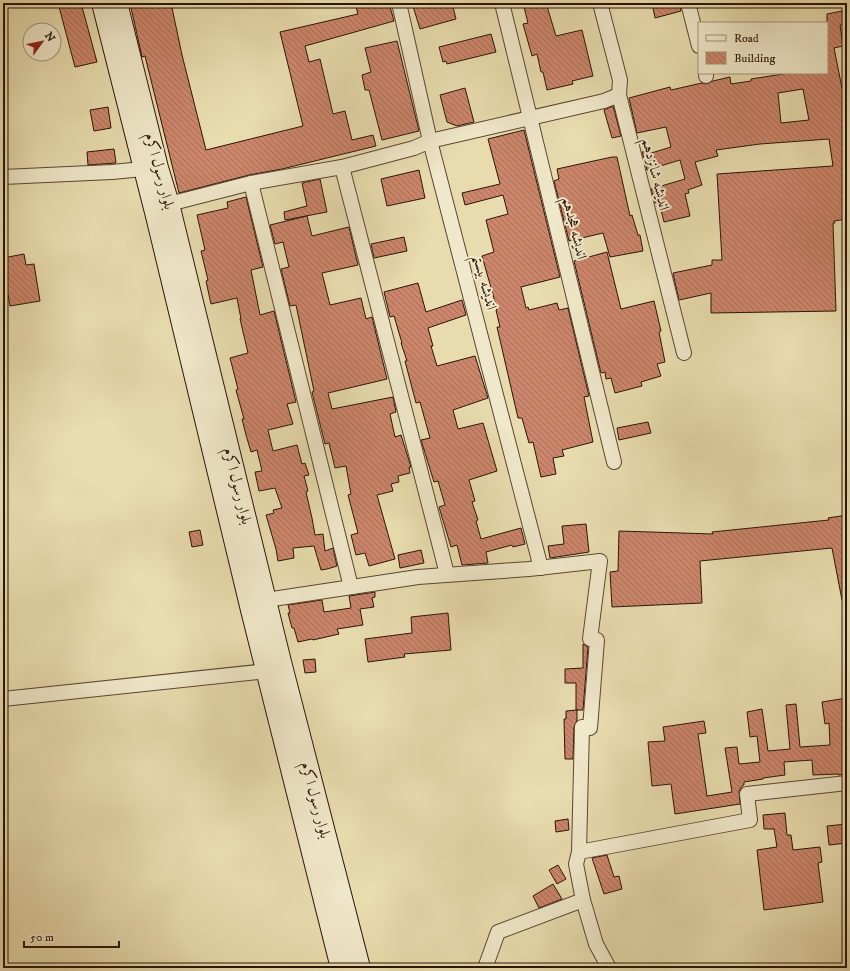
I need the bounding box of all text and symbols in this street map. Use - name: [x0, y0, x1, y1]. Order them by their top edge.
- north arrow: [22, 22, 62, 62]
- legend: [698, 22, 828, 74]
- text: N: [41, 29, 58, 45]
- text: Road: [734, 31, 759, 46]
- text: Building: [734, 51, 775, 66]
- street label: بلوار رسول اکرم: [137, 131, 179, 212]
- street label: اندیشه شانزدهم: [633, 136, 674, 213]
- street label: اندیشه هجدهم: [554, 195, 591, 262]
- street label: اندیشه بیستم: [463, 252, 501, 313]
- street label: بلوار رسول اکرم: [216, 446, 256, 527]
- street label: بلوار رسول اکرم: [293, 760, 335, 841]
- scale bar: [24, 923, 119, 949]
- text: 50 m: [30, 930, 54, 945]

